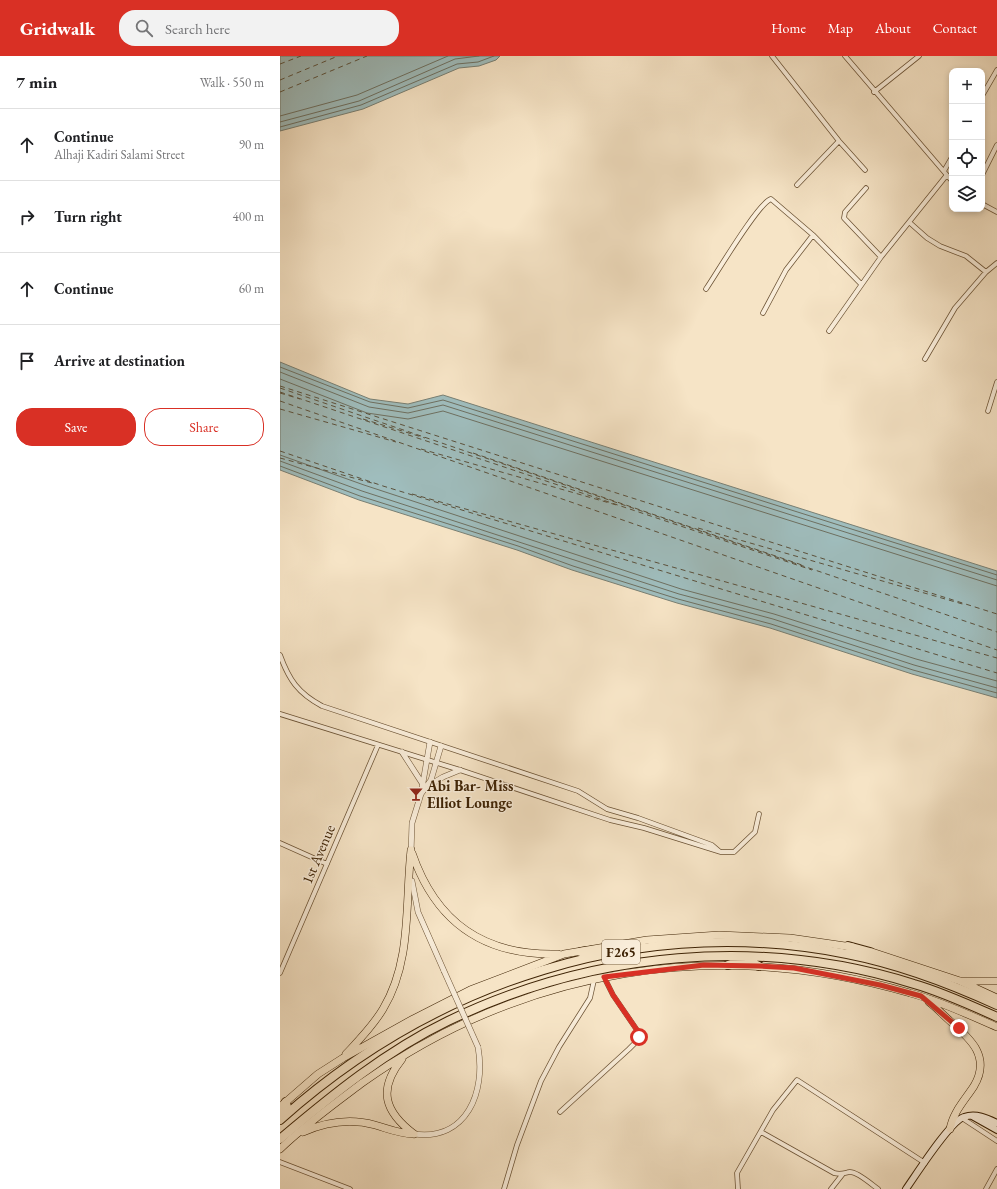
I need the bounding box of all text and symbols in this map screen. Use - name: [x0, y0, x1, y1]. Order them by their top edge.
- search box: [119, 10, 399, 46]
- text: Gridwalk: [20, 16, 95, 41]
- icon: search: [133, 17, 155, 39]
- text: Search here: [165, 19, 230, 38]
- text: Home: [771, 19, 806, 37]
- text: Map: [828, 19, 853, 37]
- text: About: [875, 19, 911, 37]
- text: Contact: [933, 19, 977, 37]
- map controls: [949, 68, 985, 212]
- button: +: [949, 68, 985, 104]
- text: 7 min: [16, 71, 57, 93]
- text: Walk · 550 m: [200, 74, 264, 91]
- button: −: [949, 104, 985, 140]
- text: Continue: [54, 127, 114, 146]
- icon: ahead: [16, 134, 38, 156]
- text: 90 m: [239, 136, 264, 153]
- button: locate: [949, 140, 985, 176]
- text: Alhaji Kadiri Salami Street: [54, 146, 185, 163]
- button: layers: [949, 176, 985, 212]
- icon: right: [16, 206, 38, 228]
- text: Turn right: [54, 207, 122, 226]
- text: 400 m: [233, 208, 264, 225]
- icon: ahead: [16, 278, 38, 300]
- text: Continue: [54, 279, 114, 298]
- text: 60 m: [239, 280, 264, 297]
- icon: arrive: [16, 350, 38, 372]
- text: Arrive at destination: [54, 351, 185, 370]
- button: Save: [16, 408, 136, 446]
- button: Share: [144, 408, 264, 446]
- place label: Abi Bar- Miss Elliot Lounge: [426, 776, 513, 812]
- bar icon: Abi Bar- Miss Elliot Lounge: [408, 786, 424, 802]
- street label: 1st Avenue: [297, 821, 339, 887]
- road number: F265: [602, 940, 640, 964]
- route end: [950, 1019, 968, 1037]
- route start: [630, 1028, 648, 1046]

